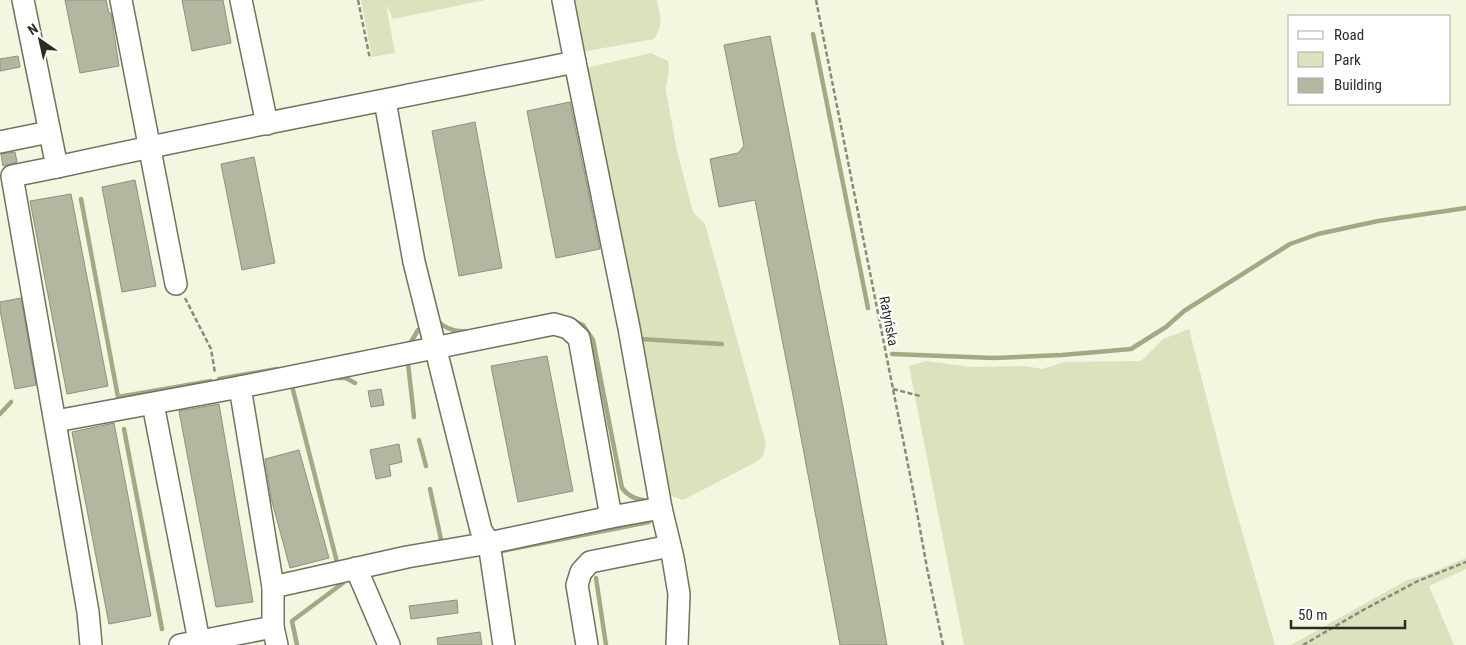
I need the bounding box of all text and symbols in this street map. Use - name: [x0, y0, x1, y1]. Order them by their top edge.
- north arrow: [15, 15, 65, 65]
- legend: [1288, 15, 1451, 105]
- text: N: [25, 20, 41, 38]
- text: Road: [1334, 26, 1364, 44]
- text: Park: [1334, 51, 1361, 69]
- text: Building: [1334, 76, 1382, 94]
- street label: Ratyńska: [876, 295, 902, 347]
- scale bar: [1291, 598, 1405, 630]
- text: 50 m: [1298, 606, 1328, 624]

